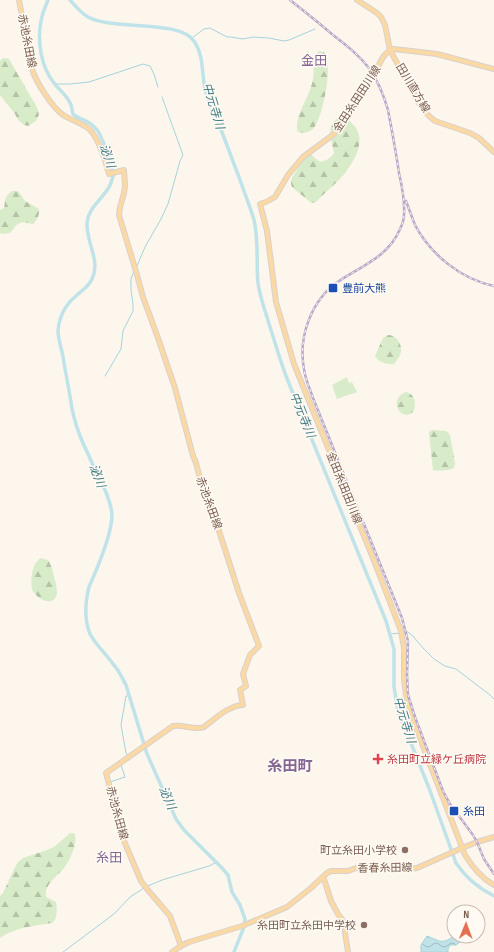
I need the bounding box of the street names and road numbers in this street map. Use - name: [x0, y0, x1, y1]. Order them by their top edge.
- street label: 赤池糸田線: [15, 13, 39, 69]
- street label: 田川直方線: [393, 61, 433, 115]
- street label: 金田糸田田川線: [331, 63, 383, 135]
- street label: 金田糸田田川線: [324, 450, 364, 526]
- street label: 赤池糸田線: [193, 475, 225, 531]
- street label: 赤池糸田線: [104, 785, 130, 841]
- street label: 香春糸田線: [357, 861, 413, 875]

